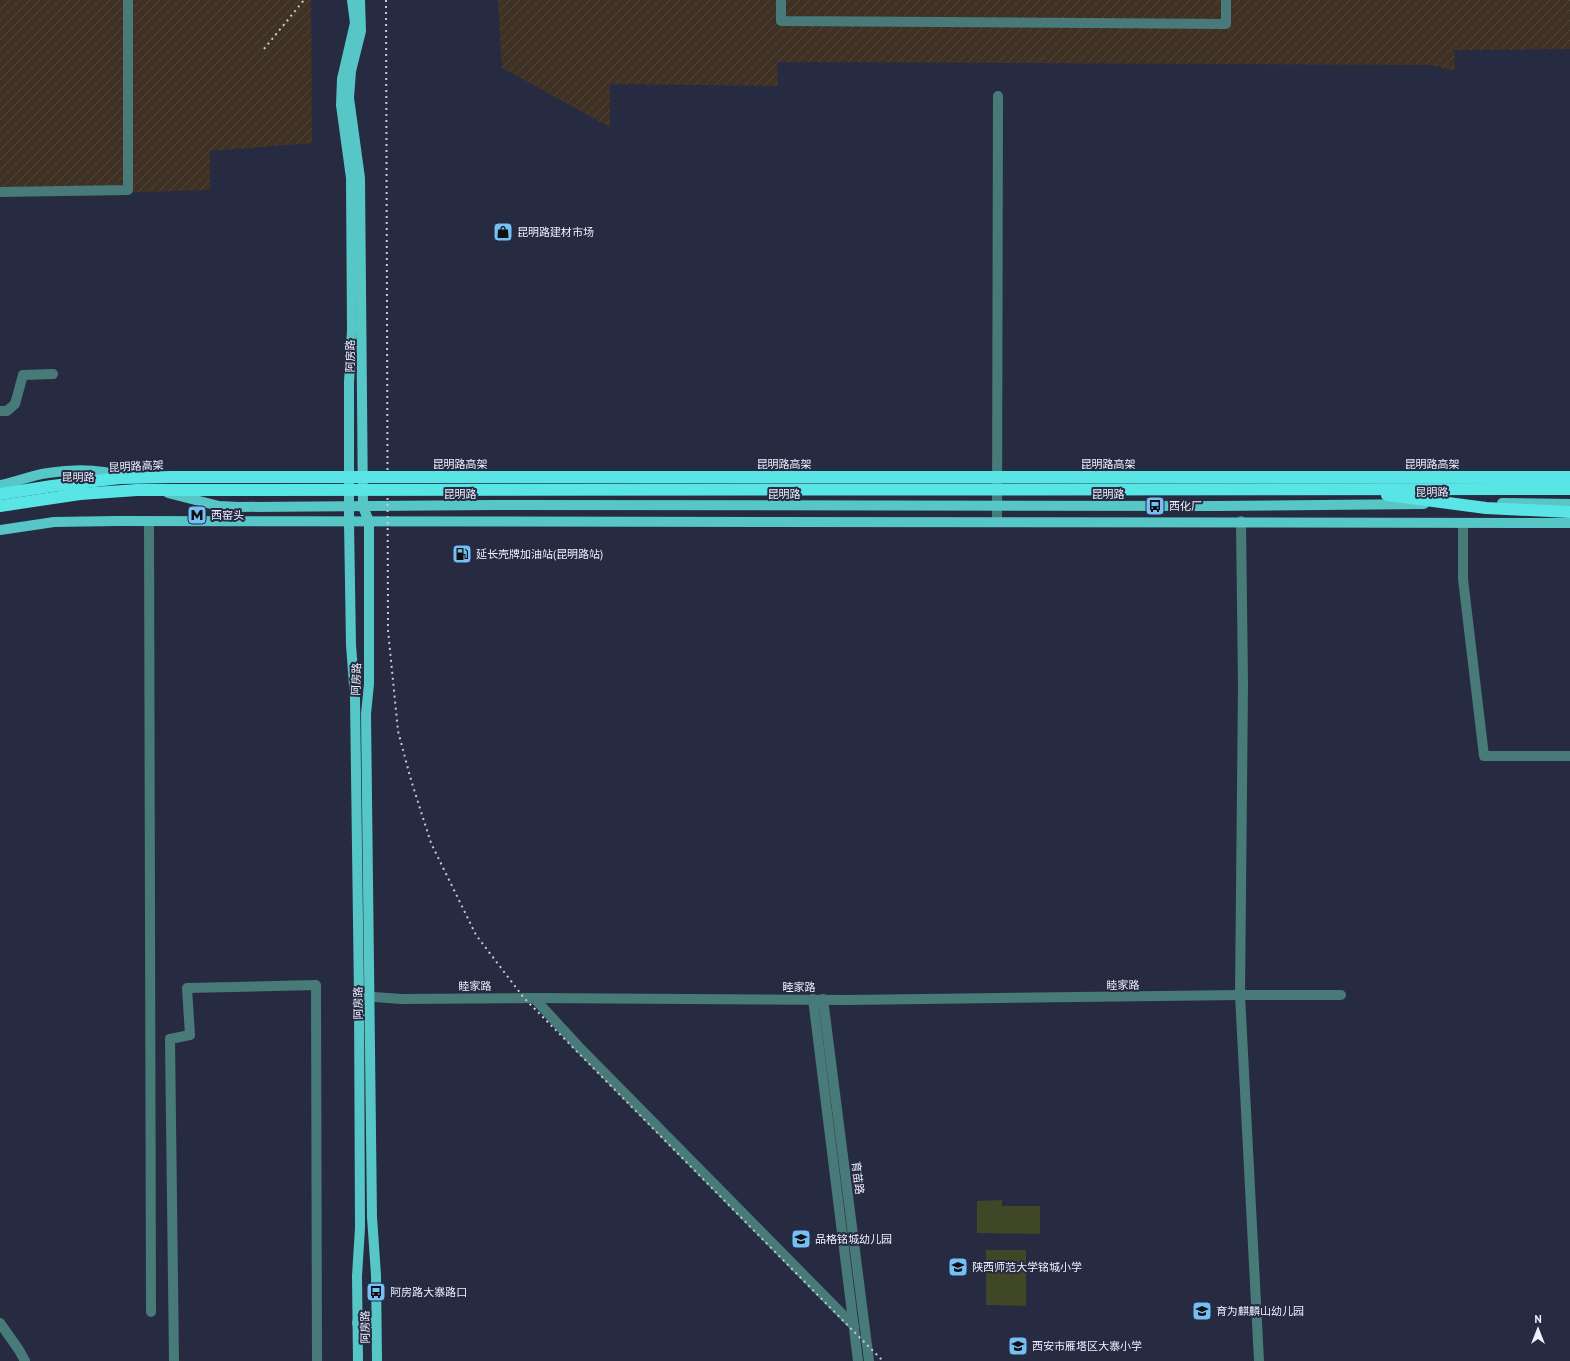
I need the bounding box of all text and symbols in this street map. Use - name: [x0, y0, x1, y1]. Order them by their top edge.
- shop icon: 昆明路建材市场: [492, 221, 514, 243]
- place label: 昆明路建材市场: [517, 225, 594, 239]
- street label: 阿房路: [343, 340, 357, 373]
- street label: 昆明路高架: [433, 457, 488, 471]
- street label: 昆明路高架: [757, 457, 812, 471]
- street label: 昆明路高架: [1081, 457, 1136, 471]
- street label: 昆明路高架: [1405, 457, 1460, 471]
- street label: 昆明路高架: [108, 458, 164, 474]
- street label: 昆明路: [61, 470, 95, 484]
- street label: 昆明路: [1415, 485, 1449, 499]
- street label: 昆明路: [444, 487, 477, 501]
- street label: 昆明路: [768, 487, 801, 501]
- street label: 昆明路: [1092, 487, 1125, 501]
- bus stop icon: 西化厂: [1144, 495, 1166, 517]
- place label: 西化厂: [1169, 499, 1202, 513]
- metro station icon: 西窑头: [186, 504, 208, 526]
- place label: 西窑头: [211, 508, 244, 522]
- fuel station icon: 延长壳牌加油站(昆明路站): [451, 543, 473, 565]
- place label: 延长壳牌加油站(昆明路站): [476, 547, 603, 561]
- street label: 阿房路: [348, 662, 364, 696]
- street label: 睦家路: [1106, 978, 1140, 992]
- street label: 睦家路: [458, 979, 492, 993]
- street label: 睦家路: [783, 980, 816, 994]
- street label: 阿房路: [351, 986, 365, 1020]
- street label: 育苗路: [849, 1161, 867, 1195]
- school or university icon: 品格铭城幼儿园: [790, 1228, 812, 1250]
- place label: 品格铭城幼儿园: [815, 1232, 892, 1246]
- school or university icon: 陕西师范大学铭城小学: [947, 1256, 969, 1278]
- place label: 陕西师范大学铭城小学: [972, 1260, 1082, 1274]
- bus stop icon: 阿房路大寨路口: [365, 1281, 387, 1303]
- place label: 阿房路大寨路口: [390, 1285, 467, 1299]
- school or university icon: 育为麒麟山幼儿园: [1191, 1300, 1213, 1322]
- place label: 育为麒麟山幼儿园: [1216, 1304, 1304, 1318]
- north arrow: [1518, 1309, 1558, 1349]
- street label: 阿房路: [358, 1310, 372, 1344]
- text: N: [1534, 1312, 1542, 1326]
- school or university icon: 西安市雁塔区大寨小学: [1007, 1335, 1029, 1357]
- place label: 西安市雁塔区大寨小学: [1032, 1339, 1142, 1353]

